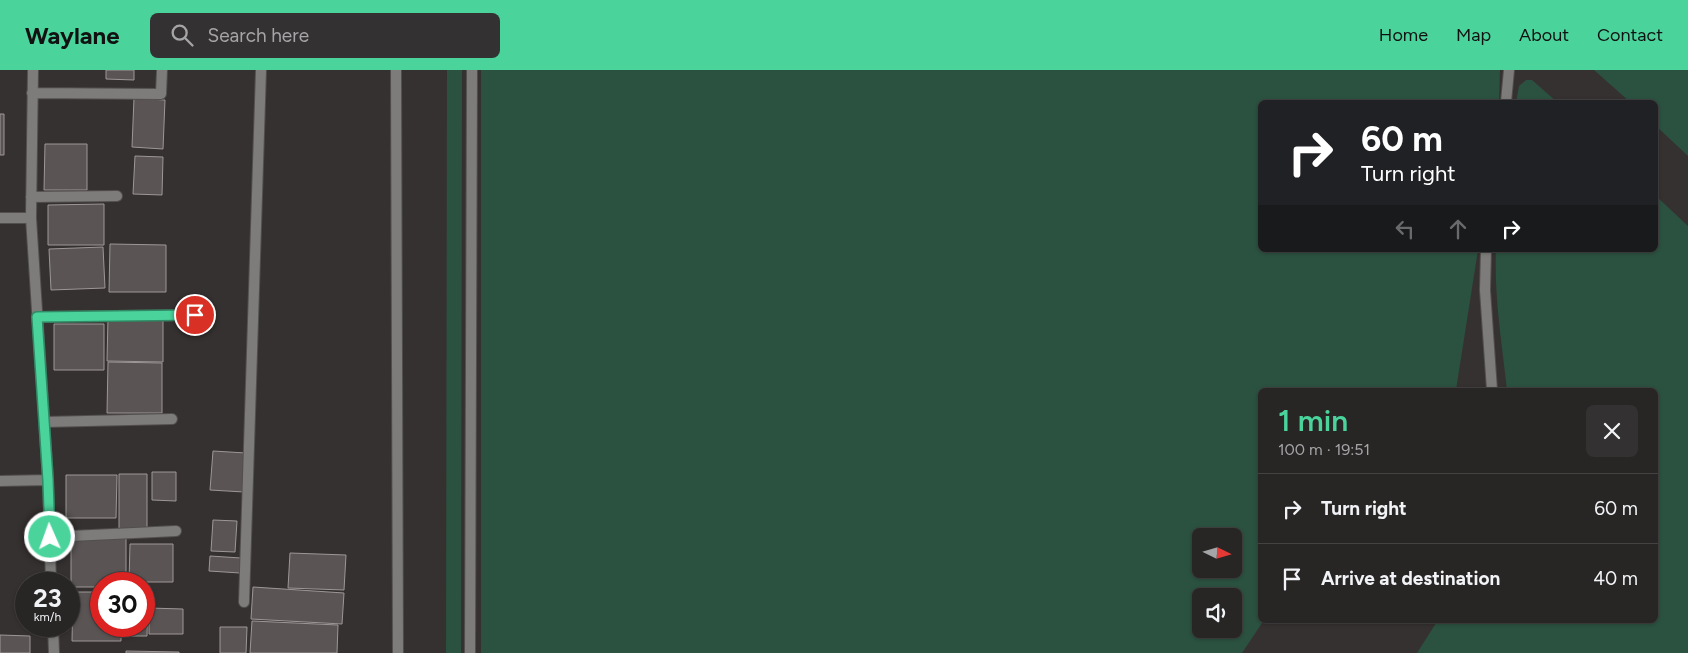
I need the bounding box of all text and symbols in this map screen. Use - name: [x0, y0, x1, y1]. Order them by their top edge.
- search box: [150, 13, 500, 58]
- text: Waylane: [25, 21, 120, 50]
- icon: search: [168, 21, 196, 49]
- text: Search here: [208, 24, 309, 47]
- text: Home: [1379, 24, 1428, 46]
- text: Map: [1456, 24, 1491, 46]
- text: About: [1519, 24, 1569, 46]
- text: Contact: [1597, 24, 1663, 46]
- text: 60 m: [1361, 118, 1443, 160]
- icon: right: [1278, 120, 1343, 185]
- text: Turn right: [1361, 160, 1456, 187]
- icon: left: [1391, 215, 1419, 243]
- icon: ahead: [1444, 215, 1472, 243]
- icon: right: [1497, 215, 1525, 243]
- pin: [174, 294, 216, 336]
- icon: arrive: [181, 301, 209, 329]
- text: 1 min: [1278, 402, 1348, 439]
- button: close: [1586, 405, 1638, 457]
- text: 100 m · 19:51: [1278, 440, 1370, 459]
- icon: right: [1278, 495, 1306, 523]
- text: Turn right: [1321, 497, 1407, 520]
- text: 60 m: [1594, 497, 1638, 520]
- position arrow: [23, 510, 75, 562]
- north arrow: [1192, 528, 1242, 578]
- map controls: [1192, 528, 1242, 638]
- icon: arrive: [1278, 565, 1306, 593]
- text: Arrive at destination: [1321, 567, 1500, 590]
- text: 40 m: [1593, 567, 1638, 590]
- speed limit sign: 30: [90, 572, 155, 637]
- text: 23: [33, 583, 62, 613]
- button: sound: [1192, 588, 1242, 638]
- text: km/h: [34, 610, 61, 624]

